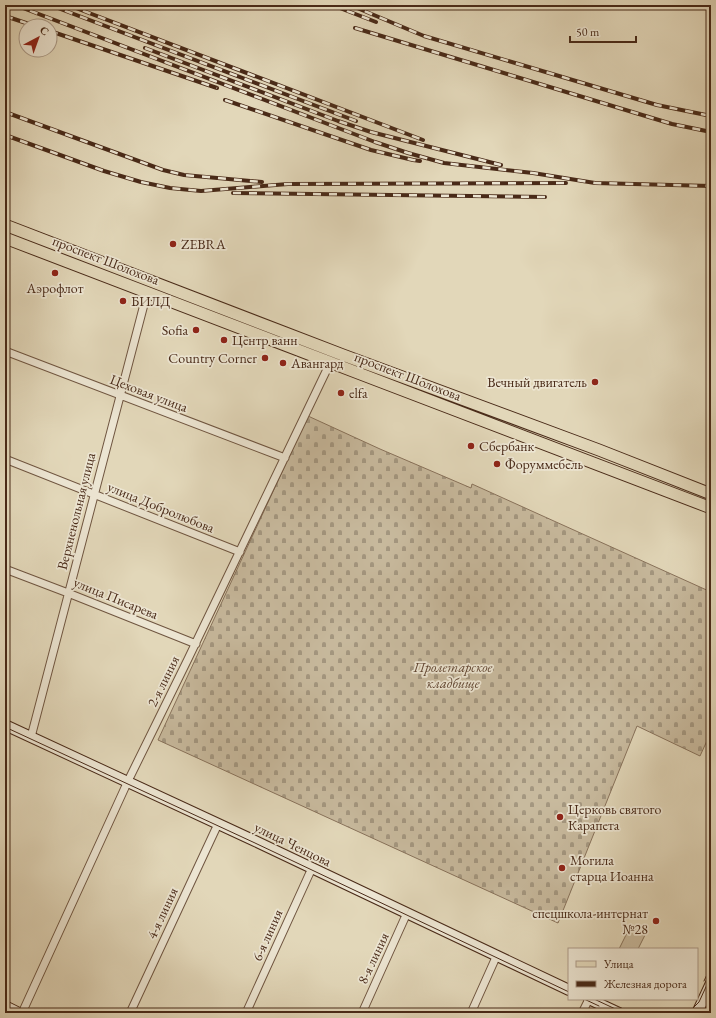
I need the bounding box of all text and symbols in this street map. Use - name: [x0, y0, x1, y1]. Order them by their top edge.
- north arrow: [18, 18, 58, 58]
- scale bar: [570, 18, 636, 44]
- text: С: [37, 23, 52, 38]
- text: 50 m: [576, 24, 600, 40]
- street label: проспект Шолохова: [50, 231, 162, 289]
- place label: ZEBRA: [181, 235, 226, 253]
- marker: ZEBRA: [168, 239, 178, 249]
- marker: Аэрофлот: [50, 268, 60, 278]
- place label: Аэрофлот: [26, 279, 84, 297]
- place label: БИЛД: [131, 292, 170, 310]
- marker: БИЛД: [118, 296, 128, 306]
- place label: Sofia: [162, 321, 188, 339]
- marker: Sofia: [191, 325, 201, 335]
- place label: Центр ванн: [232, 331, 298, 349]
- marker: Центр ванн: [219, 335, 229, 345]
- street label: проспект Шолохова: [352, 347, 464, 405]
- place label: Country Corner: [168, 349, 257, 367]
- marker: Country Corner: [260, 353, 270, 363]
- place label: Авангард: [290, 354, 344, 372]
- marker: Авангард: [278, 358, 288, 368]
- street label: Цеховая улица: [107, 370, 191, 416]
- place label: Вечный двигатель: [487, 373, 587, 391]
- marker: Вечный двигатель: [590, 377, 600, 387]
- place label: elfa: [349, 384, 368, 402]
- marker: elfa: [336, 388, 346, 398]
- place label: Сбербанк: [479, 437, 535, 455]
- marker: Сбербанк: [466, 441, 476, 451]
- street label: Верхненольная улица: [53, 450, 99, 571]
- place label: Форуммебель: [505, 455, 583, 473]
- marker: Форуммебель: [492, 459, 502, 469]
- street label: улица Добролюбова: [105, 477, 218, 537]
- street label: улица Писарева: [71, 573, 161, 623]
- street label: 2-я линия: [143, 652, 183, 710]
- park label: Пролетарское кладбище: [413, 658, 493, 692]
- place label: Церковь святого Карапета: [568, 800, 662, 834]
- marker: Церковь святого Карапета: [555, 812, 565, 822]
- street label: улица Ченцова: [252, 818, 335, 871]
- place label: Могила старца Иоанна: [570, 851, 654, 885]
- marker: Могила старца Иоанна: [557, 863, 567, 873]
- street label: 4-я линия: [142, 884, 182, 942]
- place label: спецшкола-интернат №28: [532, 904, 648, 938]
- street label: 6-я линия: [248, 906, 286, 964]
- marker: спецшкола-интернат №28: [651, 916, 661, 926]
- street label: 8-я линия: [353, 929, 393, 987]
- legend: [568, 948, 698, 1000]
- text: Улица: [603, 956, 634, 972]
- text: Железная дорога: [603, 976, 687, 992]

